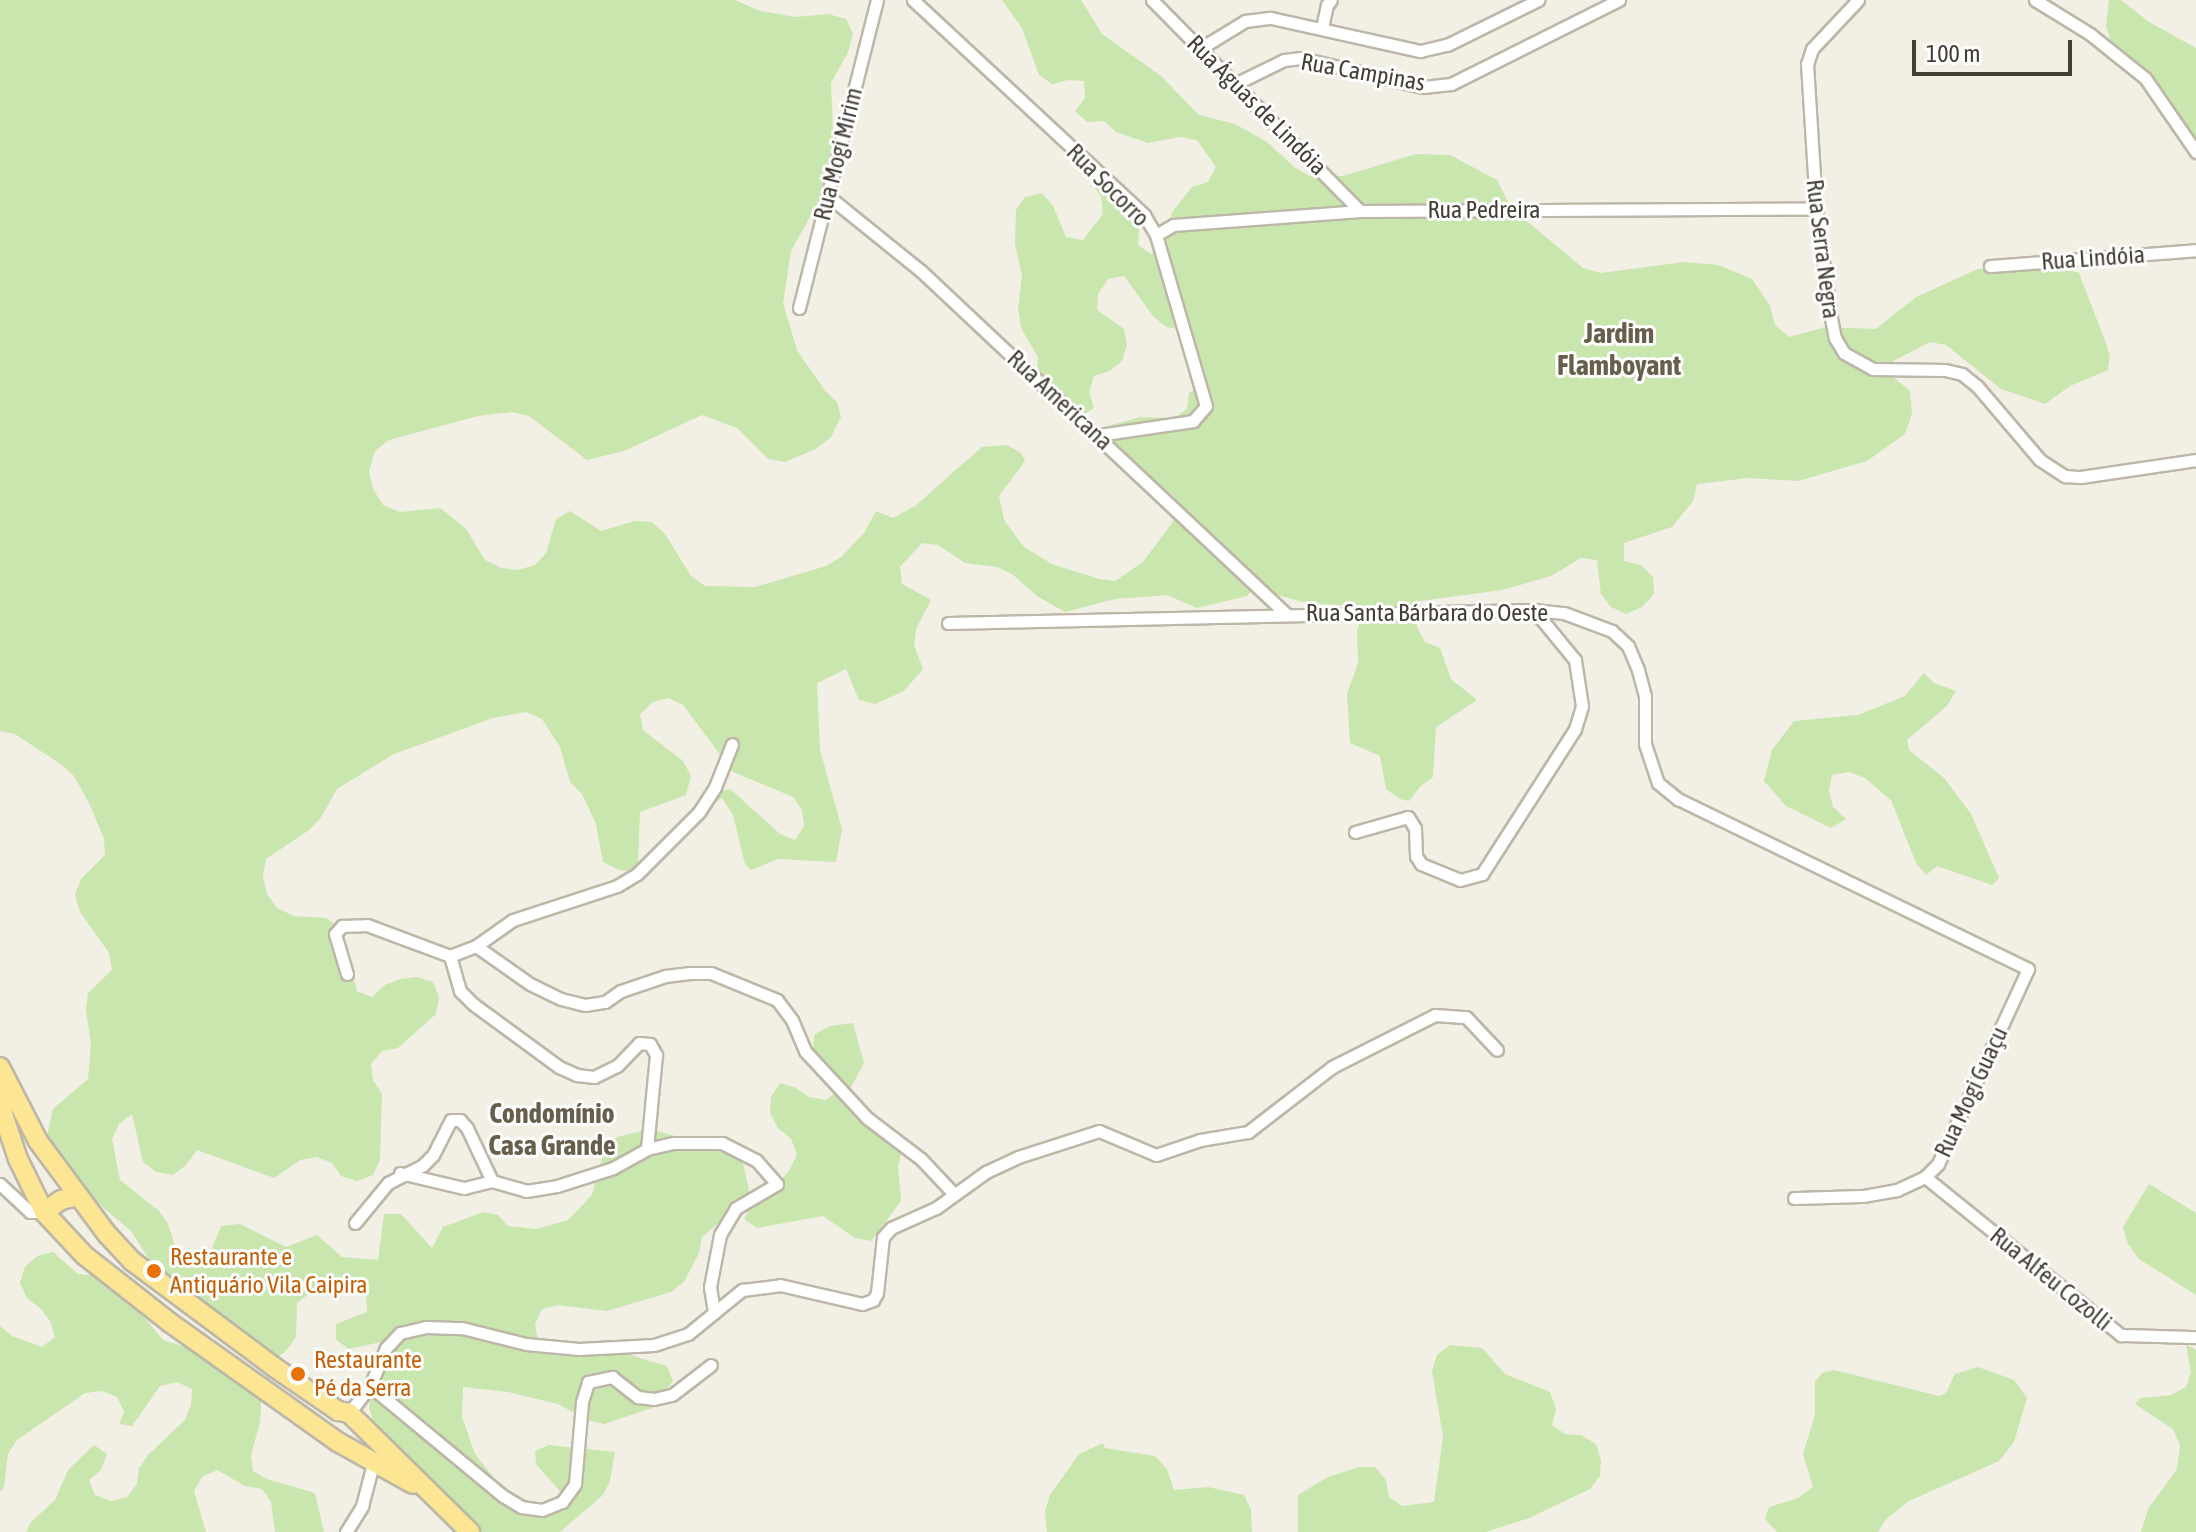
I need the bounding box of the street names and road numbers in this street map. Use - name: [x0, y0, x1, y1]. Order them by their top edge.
- street label: Rua Águas de Lindóia: [1181, 29, 1333, 181]
- street label: Rua Campinas: [1299, 47, 1427, 97]
- street label: Rua Mogi Mirim: [808, 85, 868, 223]
- street label: Rua Socorro: [1061, 138, 1155, 232]
- street label: Rua Serra Negra: [1800, 178, 1846, 320]
- street label: Rua Pedreira: [1428, 196, 1540, 224]
- street label: Rua Lindóia: [2040, 240, 2146, 276]
- street label: Rua Americana: [1001, 344, 1119, 456]
- street label: Rua Santa Bárbara do Oeste: [1306, 599, 1548, 627]
- street label: Rua Mogi Guaçu: [1928, 1022, 2014, 1162]
- street label: Rua Alfeu Cozolli: [1984, 1221, 2118, 1337]

